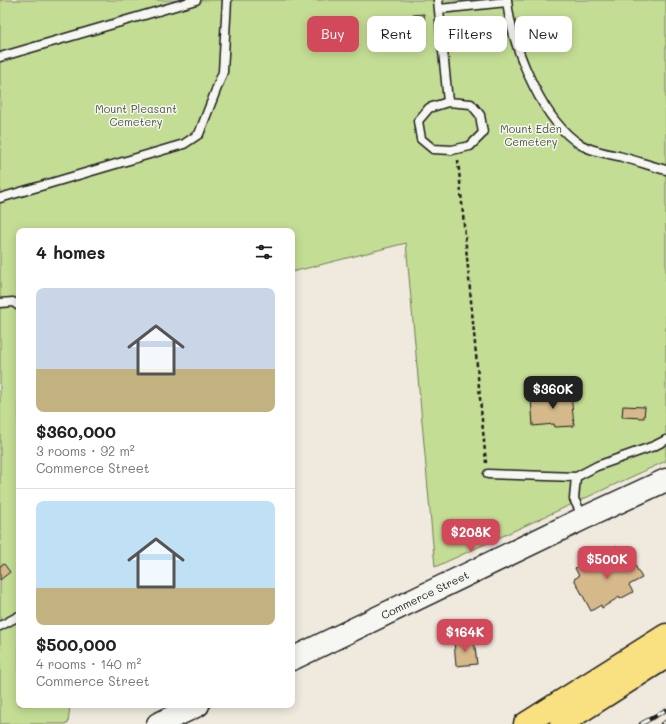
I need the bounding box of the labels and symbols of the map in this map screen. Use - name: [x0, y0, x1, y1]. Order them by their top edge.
- park label: Mount Pleasant Cemetery: [95, 101, 177, 129]
- park label: Mount Eden Cemetery: [500, 121, 562, 149]
- pin: $360K: [525, 376, 581, 410]
- pin: $208K: [443, 519, 499, 553]
- pin: $500K: [579, 546, 635, 580]
- street label: Commerce Street: [378, 567, 471, 622]
- pin: $164K: [437, 619, 493, 653]

